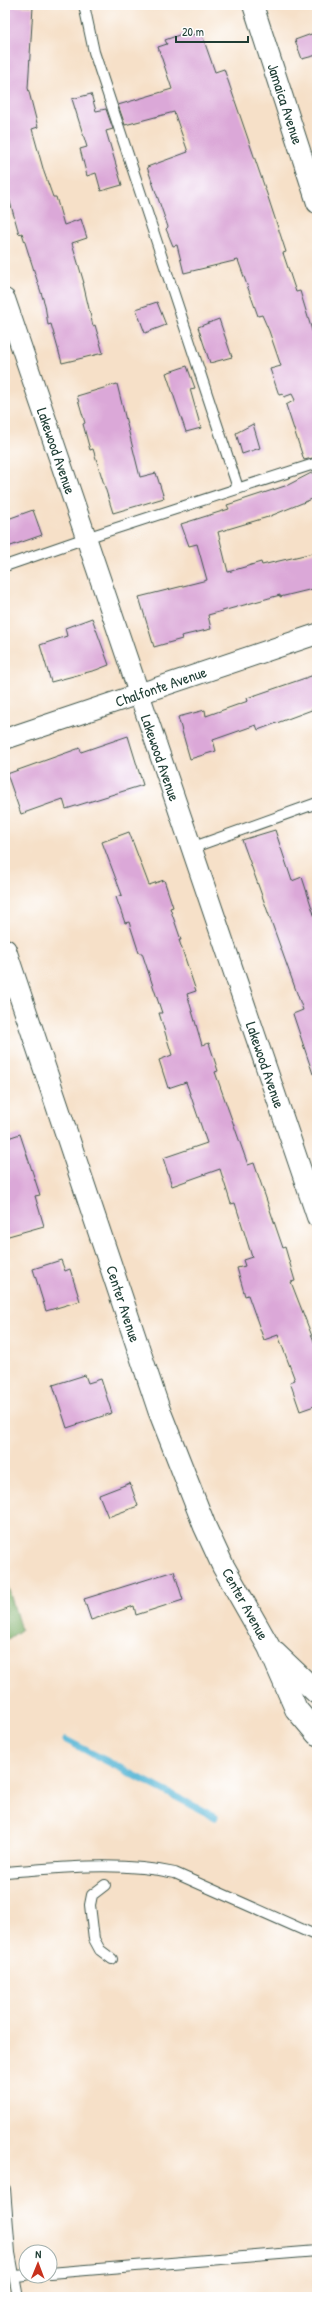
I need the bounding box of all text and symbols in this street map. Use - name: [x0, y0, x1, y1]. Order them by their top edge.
- scale bar: [176, 18, 248, 44]
- text: 20 m: [182, 23, 204, 40]
- street label: Jamaica Avenue: [263, 61, 308, 147]
- street label: Lakewood Avenue: [32, 405, 81, 497]
- street label: Chalfonte Avenue: [112, 661, 209, 712]
- street label: Lakewood Avenue: [136, 712, 185, 804]
- street label: Lakewood Avenue: [241, 1019, 290, 1111]
- street label: Center Avenue: [101, 1263, 146, 1345]
- street label: Center Avenue: [217, 1564, 274, 1644]
- north arrow: [18, 2244, 58, 2284]
- text: N: [35, 2247, 41, 2261]

